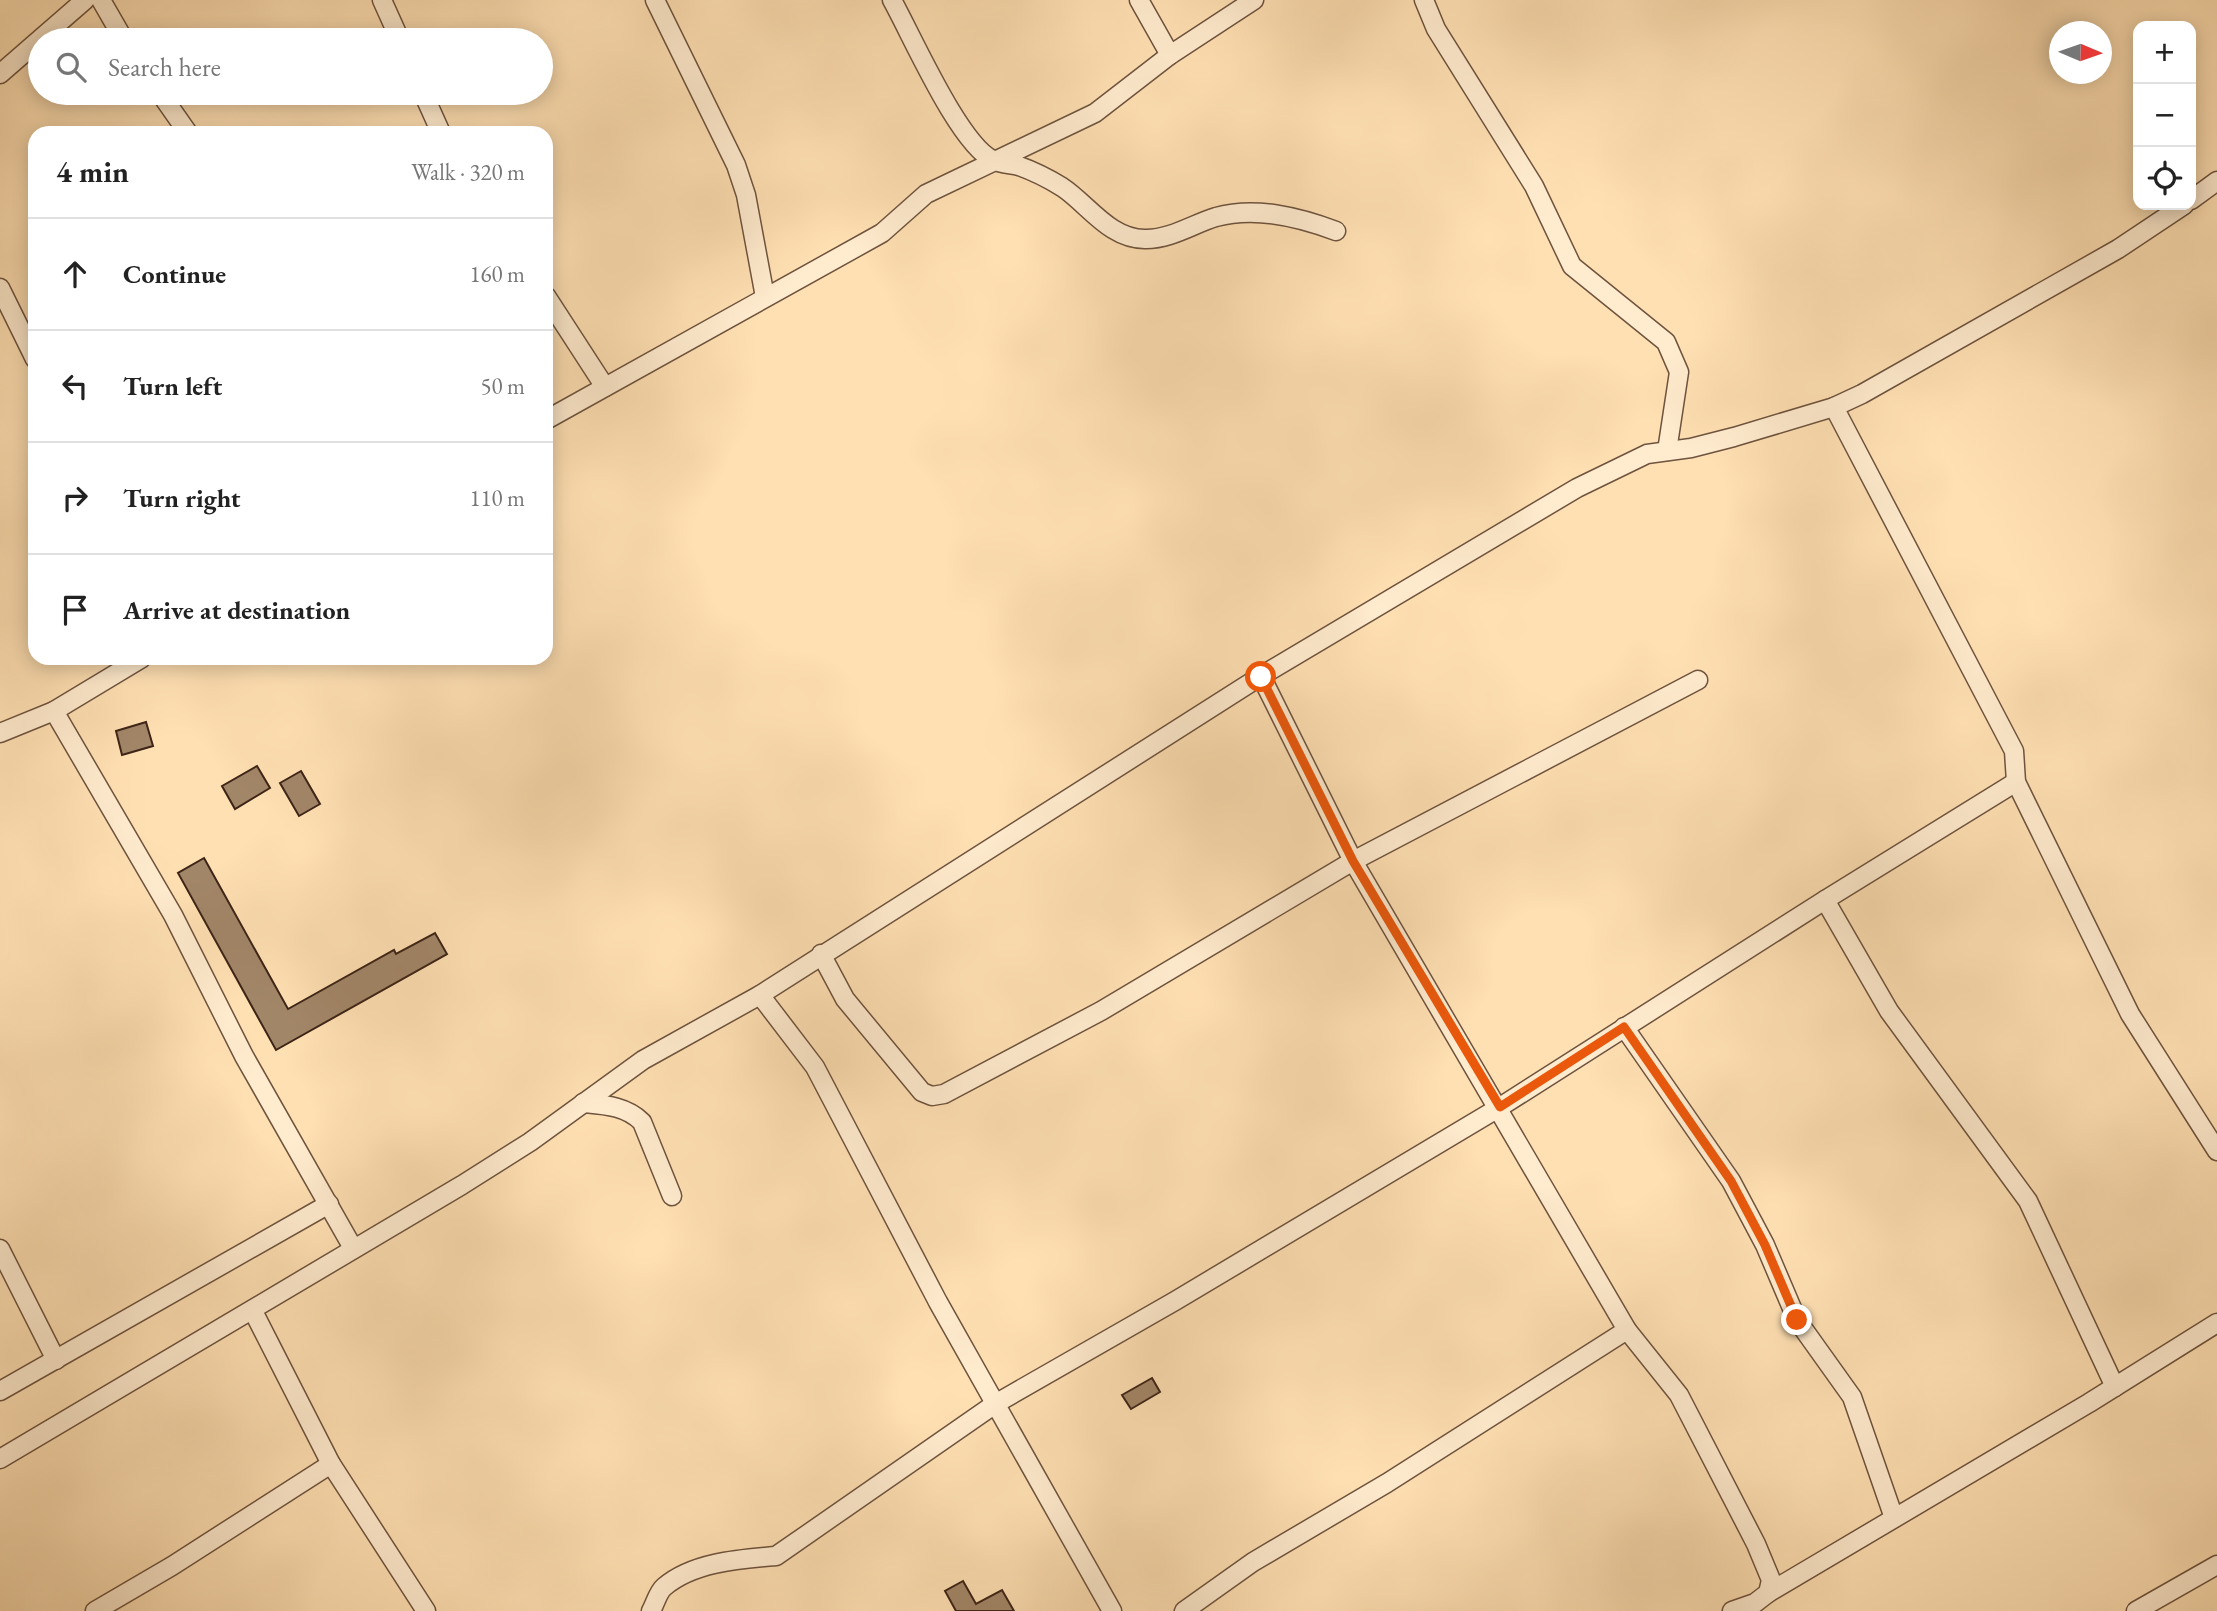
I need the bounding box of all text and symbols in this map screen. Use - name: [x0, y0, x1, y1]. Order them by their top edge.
- north arrow: [2049, 21, 2112, 84]
- map controls: [2133, 21, 2196, 210]
- button: +: [2133, 21, 2196, 84]
- search box: [28, 28, 553, 105]
- icon: search: [52, 48, 90, 86]
- text: Search here: [108, 50, 221, 84]
- button: −: [2133, 84, 2196, 147]
- button: locate: [2133, 147, 2196, 210]
- text: 4 min: [56, 152, 129, 191]
- text: Walk · 320 m: [411, 157, 525, 187]
- icon: ahead: [56, 255, 94, 293]
- text: Continue: [123, 257, 226, 291]
- text: 160 m: [469, 259, 525, 289]
- icon: left: [56, 367, 94, 405]
- text: Turn left: [123, 369, 222, 403]
- text: 50 m: [480, 371, 525, 401]
- icon: right: [56, 479, 94, 517]
- text: Turn right: [123, 481, 241, 515]
- text: 110 m: [469, 483, 525, 513]
- icon: arrive: [56, 591, 94, 629]
- text: Arrive at destination: [123, 593, 350, 627]
- route start: [1245, 661, 1276, 692]
- route end: [1781, 1304, 1812, 1335]

